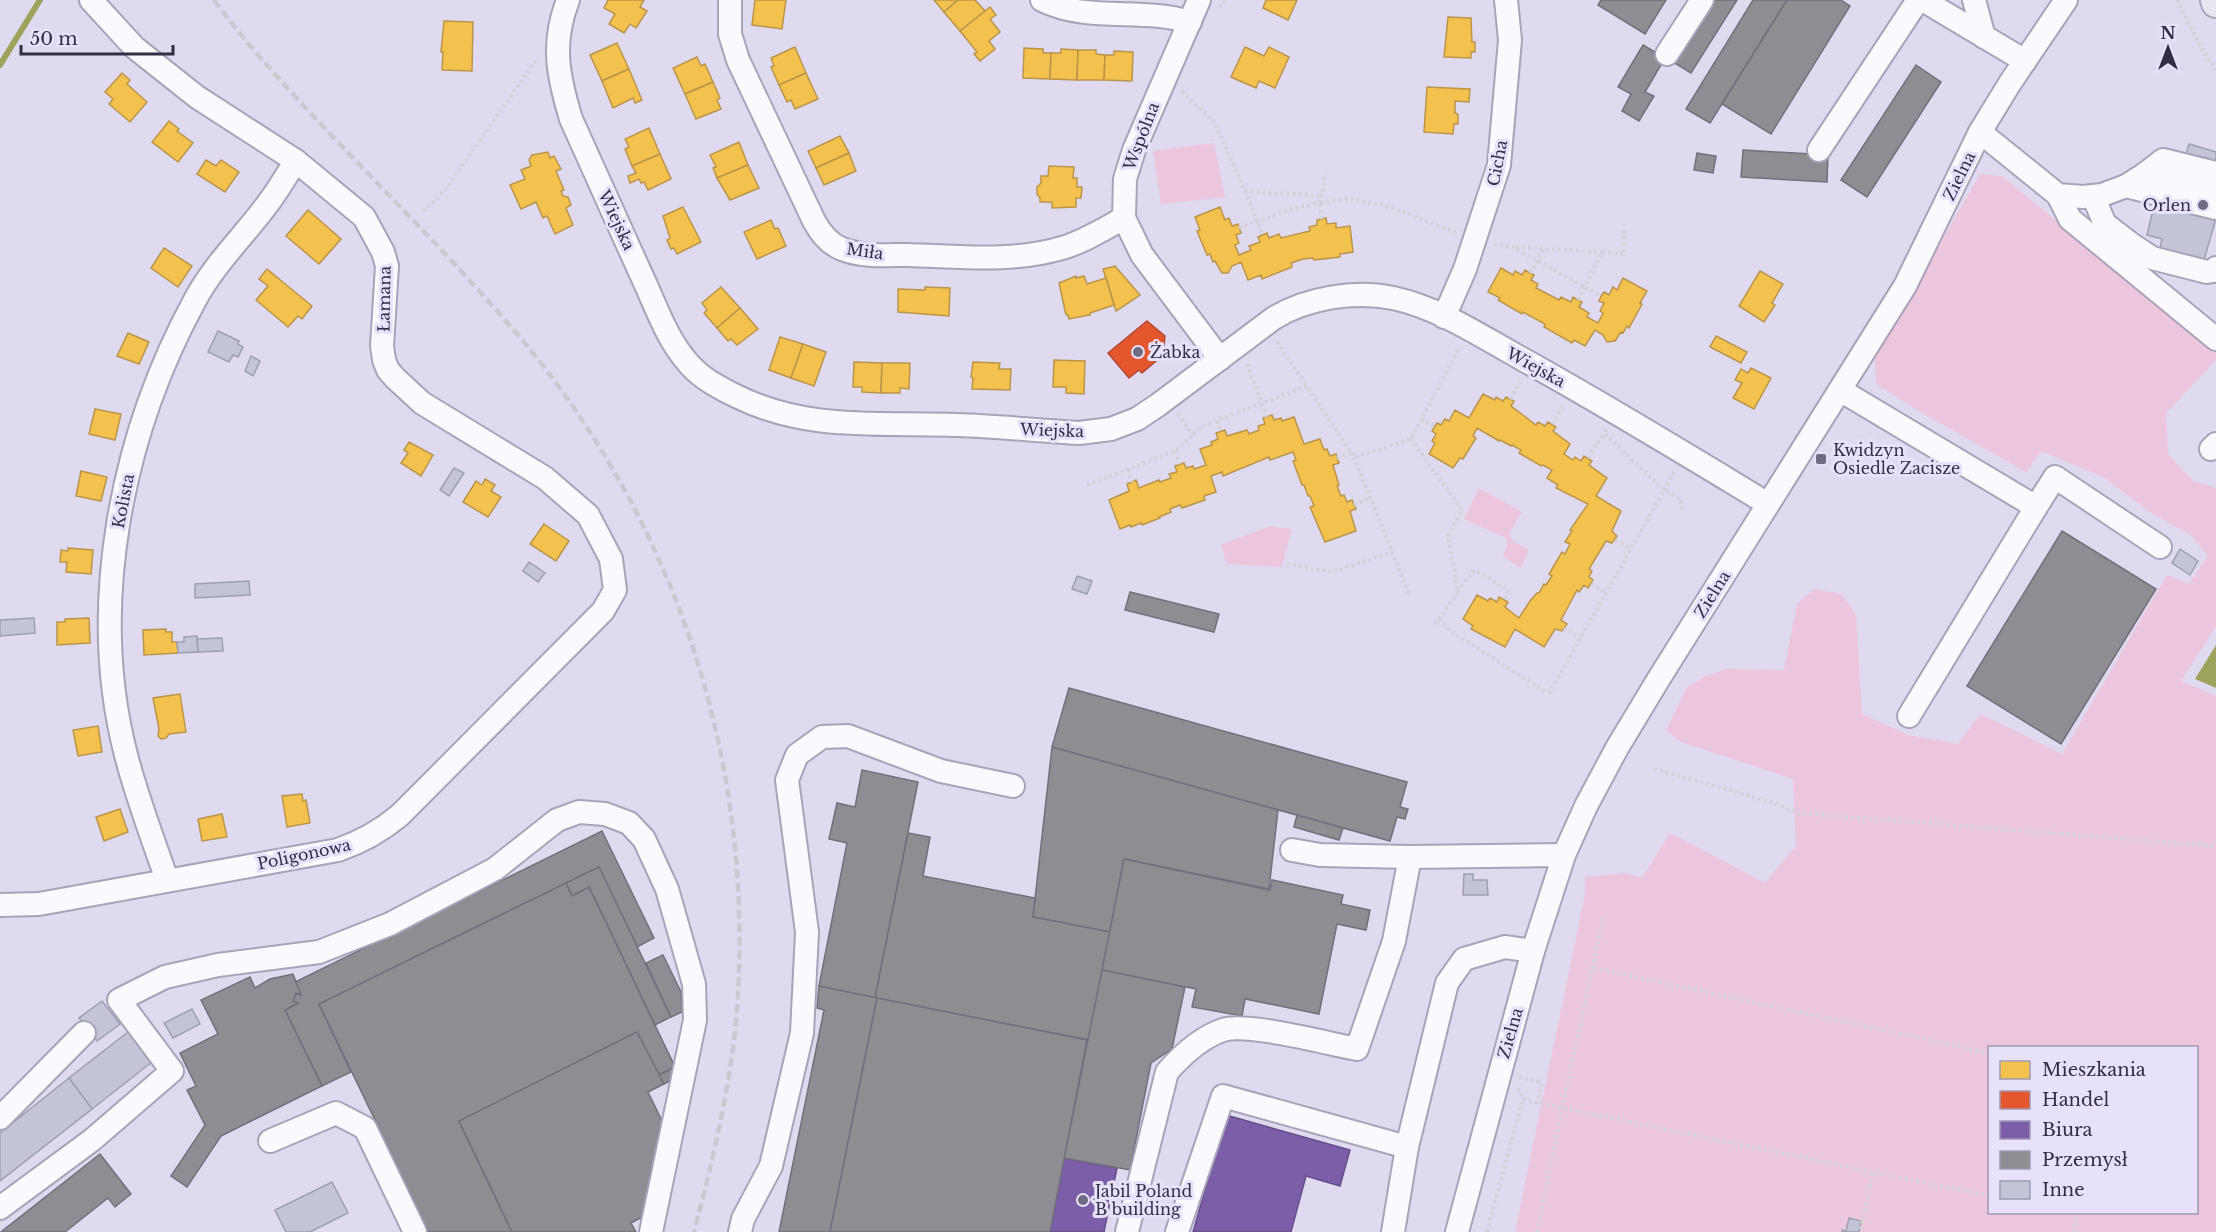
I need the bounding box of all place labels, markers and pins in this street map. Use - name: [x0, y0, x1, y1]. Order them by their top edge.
- place label: Orlen: [2143, 195, 2191, 215]
- marker: Orlen: [2196, 198, 2210, 212]
- place label: Żabka: [1150, 342, 1201, 362]
- marker: Żabka: [1131, 345, 1145, 359]
- place label: Kwidzyn Osiedle Zacisze: [1833, 440, 1960, 478]
- marker: Kwidzyn Osiedle Zacisze: [1814, 452, 1828, 466]
- place label: Jabil Poland B building: [1093, 1181, 1192, 1219]
- marker: Jabil Poland B building: [1076, 1193, 1090, 1207]

